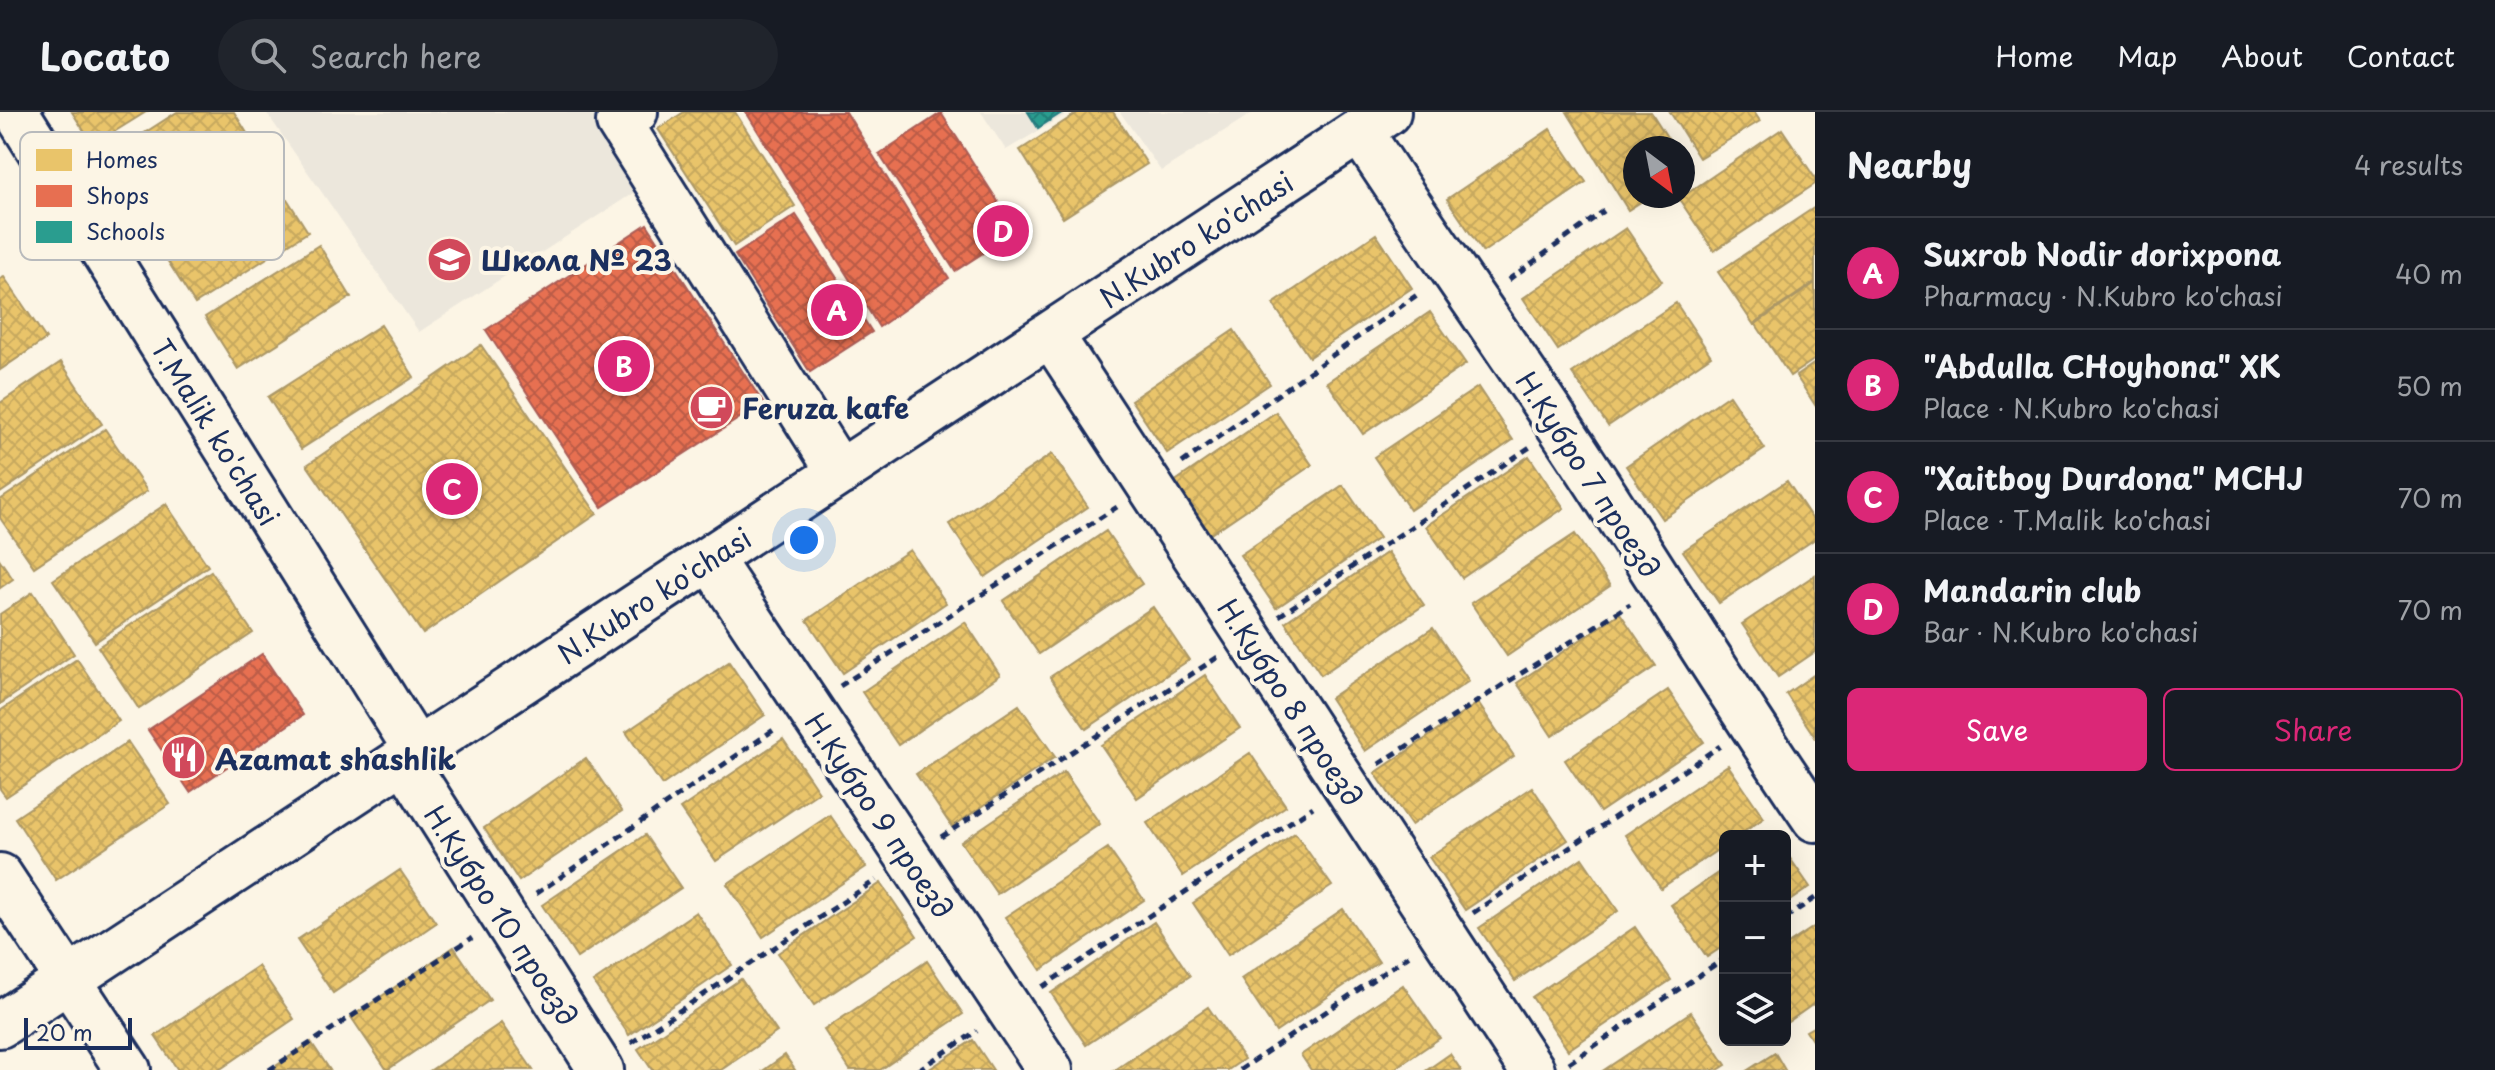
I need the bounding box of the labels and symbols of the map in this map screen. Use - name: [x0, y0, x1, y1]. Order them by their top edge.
- legend: [20, 132, 284, 260]
- north arrow: [1623, 136, 1695, 208]
- text: Homes: [86, 142, 157, 175]
- street label: N.Kubro ko'chasi: [1091, 160, 1301, 318]
- text: Shops: [86, 178, 149, 211]
- pin: D: [977, 201, 1029, 261]
- text: Schools: [86, 214, 165, 247]
- school or university icon: Школа № 23: [426, 235, 474, 283]
- place label: Школа № 23: [481, 238, 672, 281]
- pin: A: [811, 280, 863, 340]
- street label: T.Malik ko'chasi: [141, 330, 291, 534]
- pin: B: [598, 336, 650, 396]
- street label: Н.Кубро 7 проезд: [1506, 362, 1672, 586]
- cafe icon: Feruza kafe: [687, 383, 735, 431]
- place label: Feruza kafe: [742, 386, 909, 429]
- pin: C: [426, 459, 478, 519]
- street label: N.Kubro ko'chasi: [549, 516, 759, 674]
- your location: [784, 520, 824, 560]
- street label: Н.Кубро 8 проезд: [1208, 590, 1374, 814]
- street label: Н.Кубро 9 проезд: [795, 703, 965, 927]
- restaurant icon: Azamat shashlik: [160, 734, 208, 782]
- place label: Azamat shashlik: [215, 737, 457, 780]
- street label: Н.Кубро 10 проезд: [414, 796, 590, 1034]
- scale bar: [24, 1014, 132, 1050]

